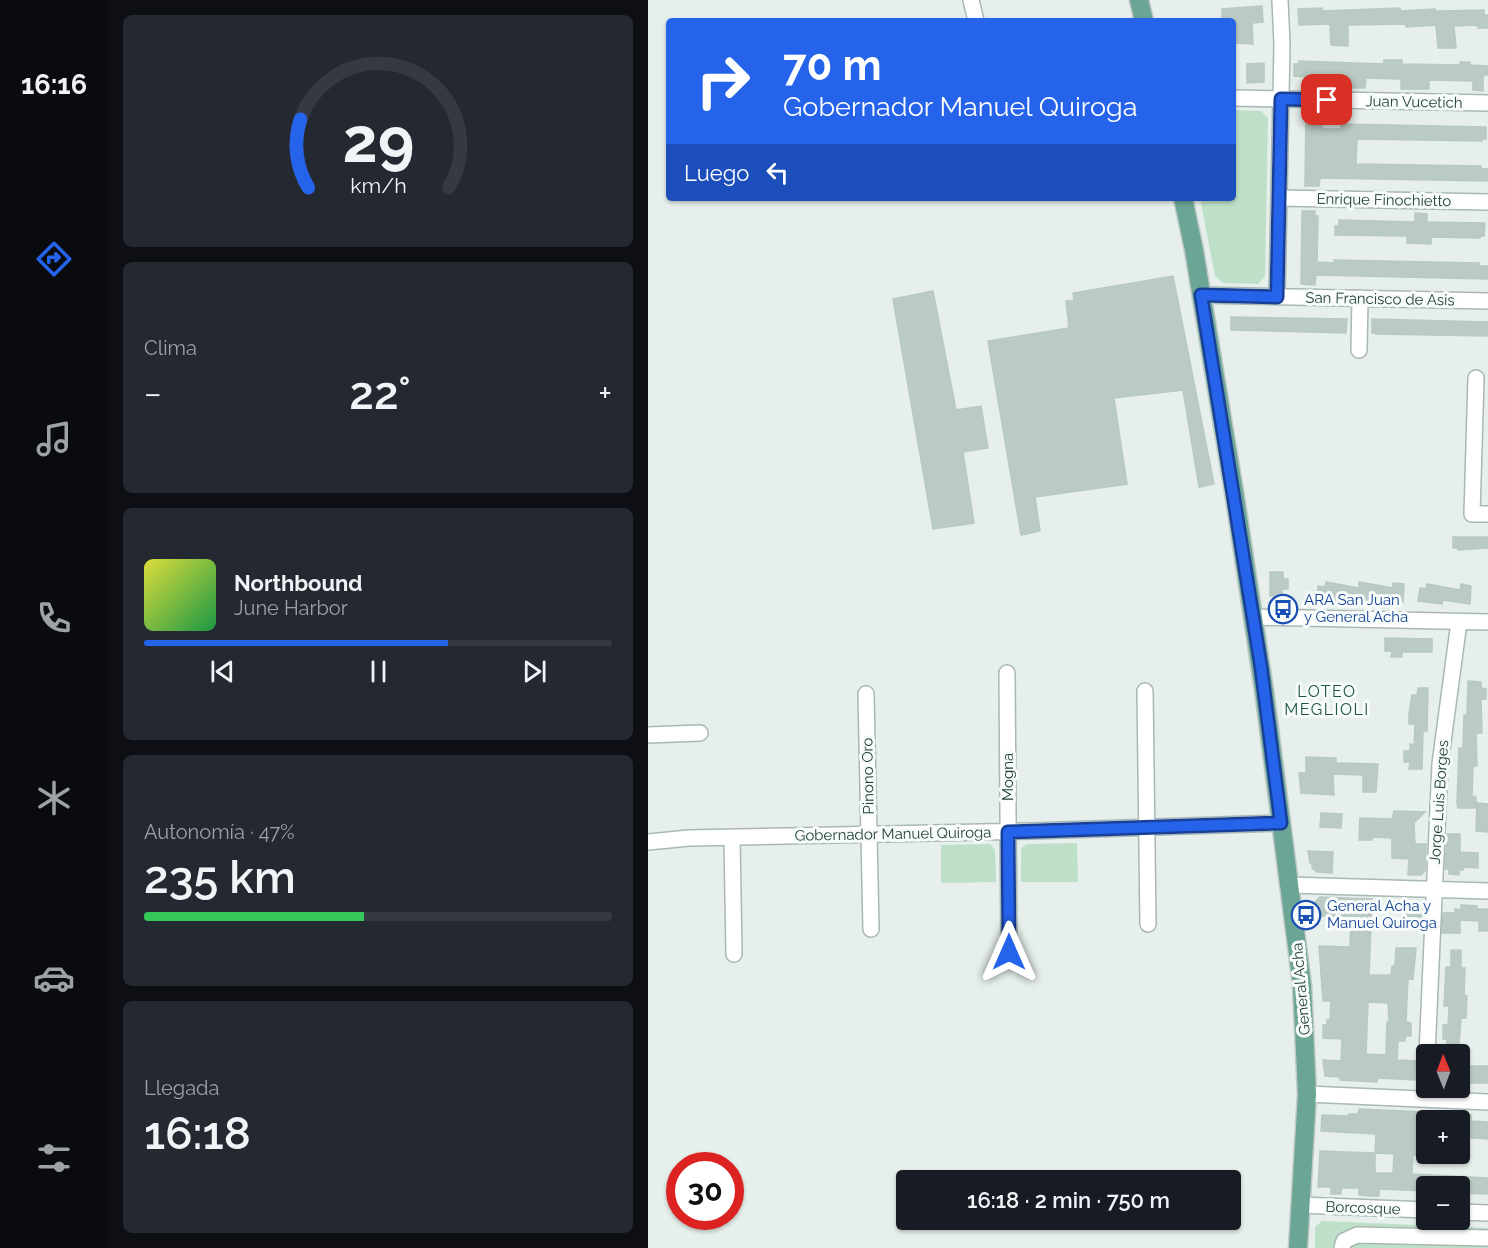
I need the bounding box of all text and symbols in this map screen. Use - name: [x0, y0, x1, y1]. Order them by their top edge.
- text: 70 m: [783, 41, 882, 90]
- icon: right: [684, 42, 762, 120]
- text: 16:16: [21, 69, 87, 100]
- pin: [1301, 74, 1352, 125]
- icon: arrive: [1310, 83, 1343, 116]
- text: Gobernador Manuel Quiroga: [783, 91, 1137, 122]
- street label: Juan Vucetich: [1365, 92, 1463, 112]
- text: 29: [342, 103, 414, 177]
- icon: left: [761, 156, 794, 189]
- text: Luego: [684, 160, 749, 186]
- text: km/h: [350, 173, 406, 198]
- street label: Enrique Finochietto: [1316, 190, 1452, 210]
- icon: directions: [33, 238, 75, 280]
- street label: San Francisco de Asis: [1305, 289, 1455, 309]
- text: Clima: [144, 336, 197, 360]
- text: 22°: [349, 367, 411, 420]
- text: −: [144, 374, 162, 413]
- text: +: [598, 374, 612, 413]
- icon: music: [33, 418, 75, 460]
- text: Northbound: [234, 570, 363, 596]
- place label: ARA San Juan y General Acha: [1304, 591, 1408, 626]
- bus stop icon: ARA San Juan y General Acha: [1267, 593, 1299, 625]
- text: June Harbor: [234, 596, 348, 620]
- icon: phone: [33, 597, 75, 639]
- icon: previous: [206, 655, 239, 688]
- icon: pause: [362, 655, 395, 688]
- icon: next: [518, 655, 551, 688]
- district label: LOTEO MEGLIOLI: [1284, 682, 1370, 719]
- street label: Pinono Oro: [858, 737, 878, 815]
- street label: Jorge Luis Borges: [1426, 739, 1452, 865]
- street label: Mogna: [999, 753, 1017, 801]
- icon: climate: [33, 777, 75, 819]
- text: Autonomía · 47%: [144, 820, 295, 844]
- street label: Gobernador Manuel Quiroga: [794, 823, 992, 845]
- text: 235 km: [144, 851, 296, 904]
- place label: General Acha y Manuel Quiroga: [1327, 897, 1437, 932]
- bus stop icon: General Acha y Manuel Quiroga: [1290, 899, 1322, 931]
- position arrow: [977, 920, 1041, 984]
- street label: General Acha: [1288, 942, 1314, 1036]
- icon: car: [33, 957, 75, 999]
- north arrow: [1416, 1044, 1470, 1098]
- map controls: [1416, 1044, 1470, 1230]
- text: Llegada: [144, 1076, 219, 1100]
- text: 16:18: [144, 1107, 251, 1160]
- button: +: [1416, 1110, 1470, 1164]
- icon: filters: [33, 1137, 75, 1179]
- speed limit sign: 30: [666, 1152, 744, 1230]
- button: −: [1416, 1176, 1470, 1230]
- text: 16:18 · 2 min · 750 m: [967, 1187, 1170, 1213]
- street label: Borcosque: [1325, 1198, 1401, 1218]

